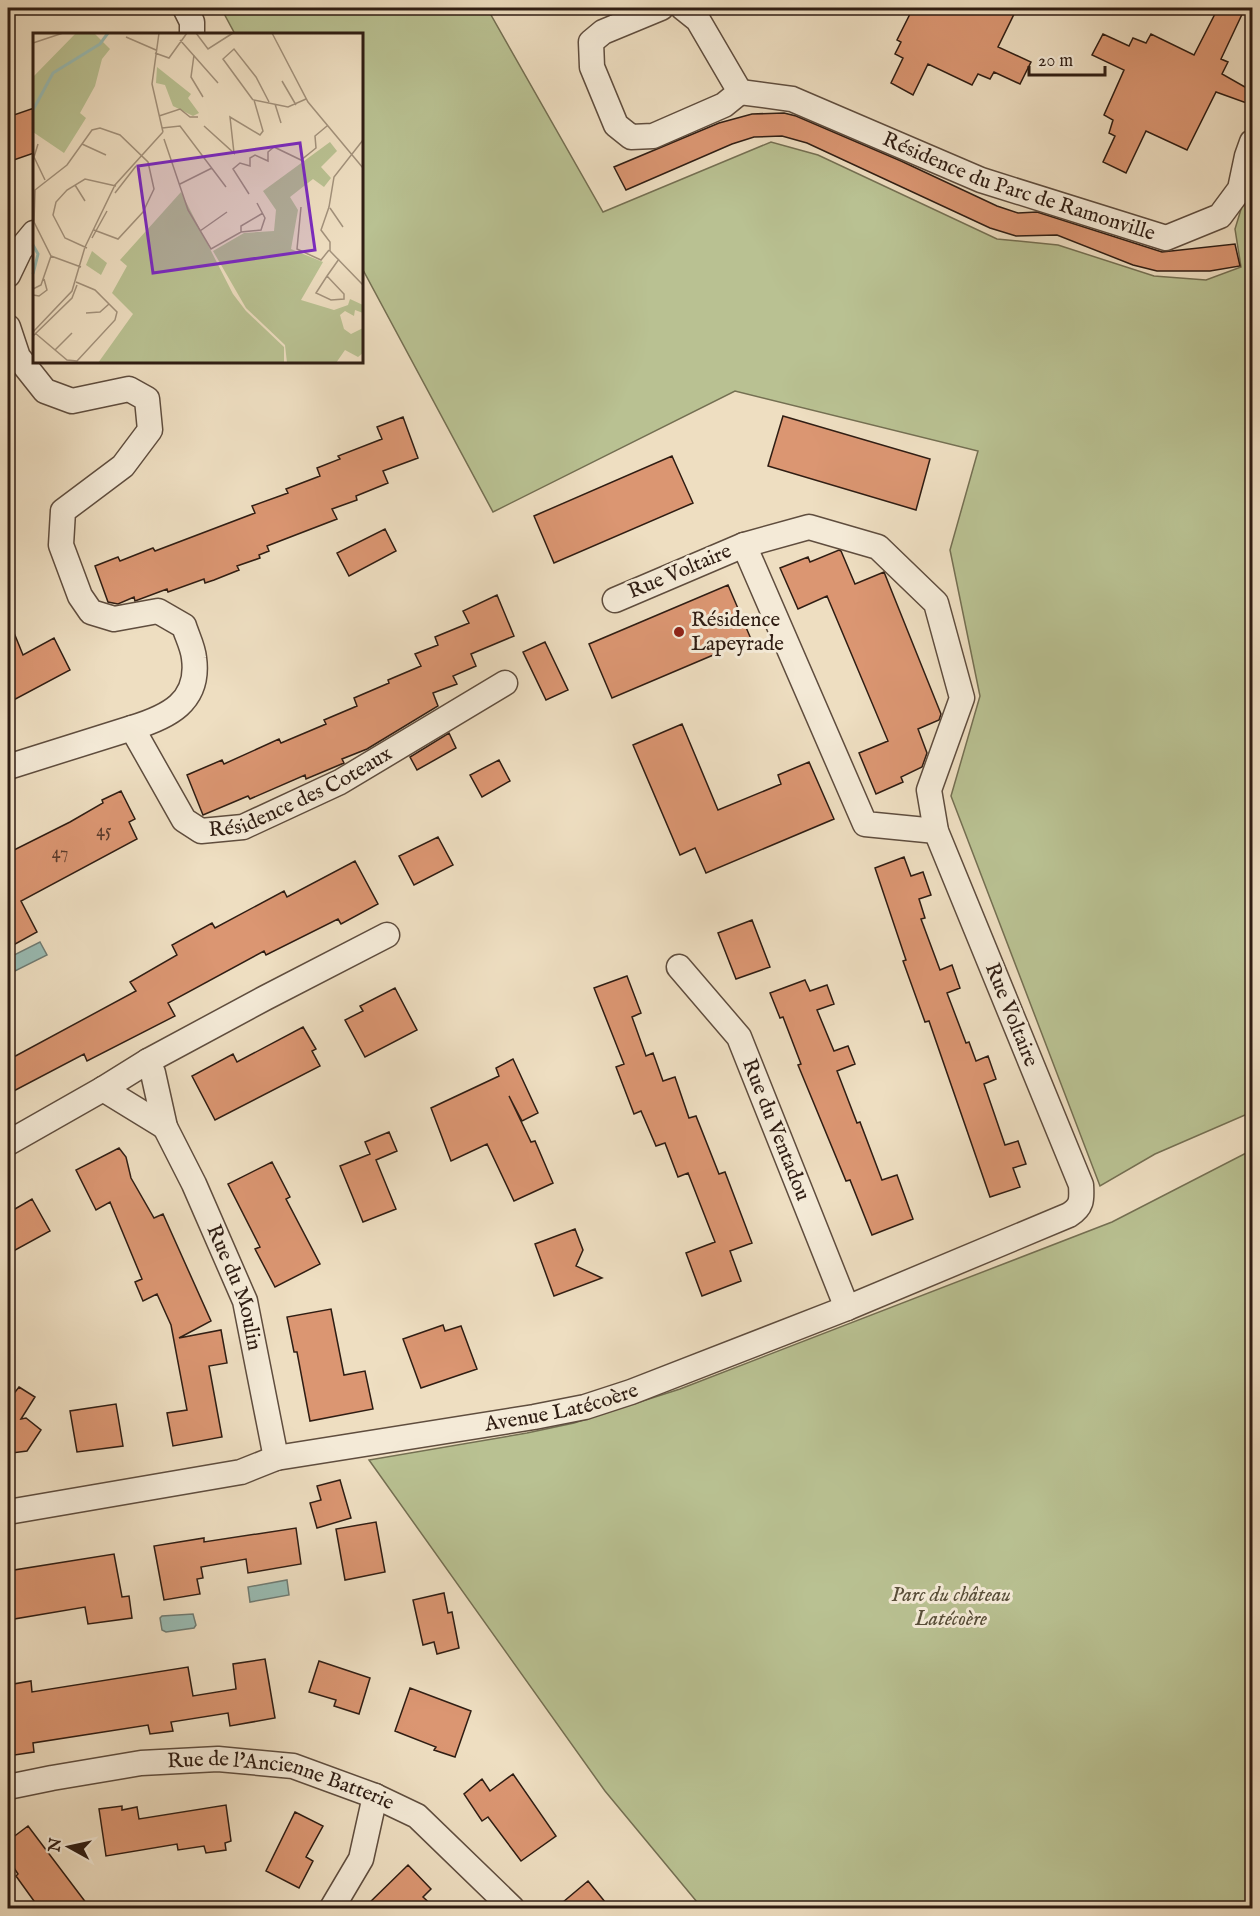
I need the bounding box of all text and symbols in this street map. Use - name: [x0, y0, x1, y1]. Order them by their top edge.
- inset map: [33, 33, 363, 363]
- scale bar: [1029, 39, 1106, 77]
- text: 20 m: [1038, 50, 1073, 73]
- street label: Résidence du Parc de Ramonville: [878, 126, 1159, 247]
- street label: Rue Voltaire: [624, 538, 736, 606]
- place label: Résidence Lapeyrade: [691, 607, 784, 658]
- marker: Résidence Lapeyrade: [672, 625, 686, 639]
- street label: Résidence des Coteaux: [207, 740, 397, 844]
- house number: 45: [96, 820, 112, 843]
- house number: 47: [52, 842, 68, 865]
- street label: Rue Voltaire: [978, 959, 1044, 1071]
- street label: Rue du Ventadou: [736, 1055, 816, 1205]
- street label: Rue du Moulin: [200, 1221, 268, 1353]
- street label: Avenue Latécoère: [482, 1377, 643, 1438]
- park label: Parc du château Latécoère: [891, 1582, 1011, 1633]
- street label: Rue de l'Ancienne Batterie: [166, 1745, 399, 1817]
- north arrow: [39, 1817, 99, 1877]
- text: N: [45, 1837, 67, 1854]

